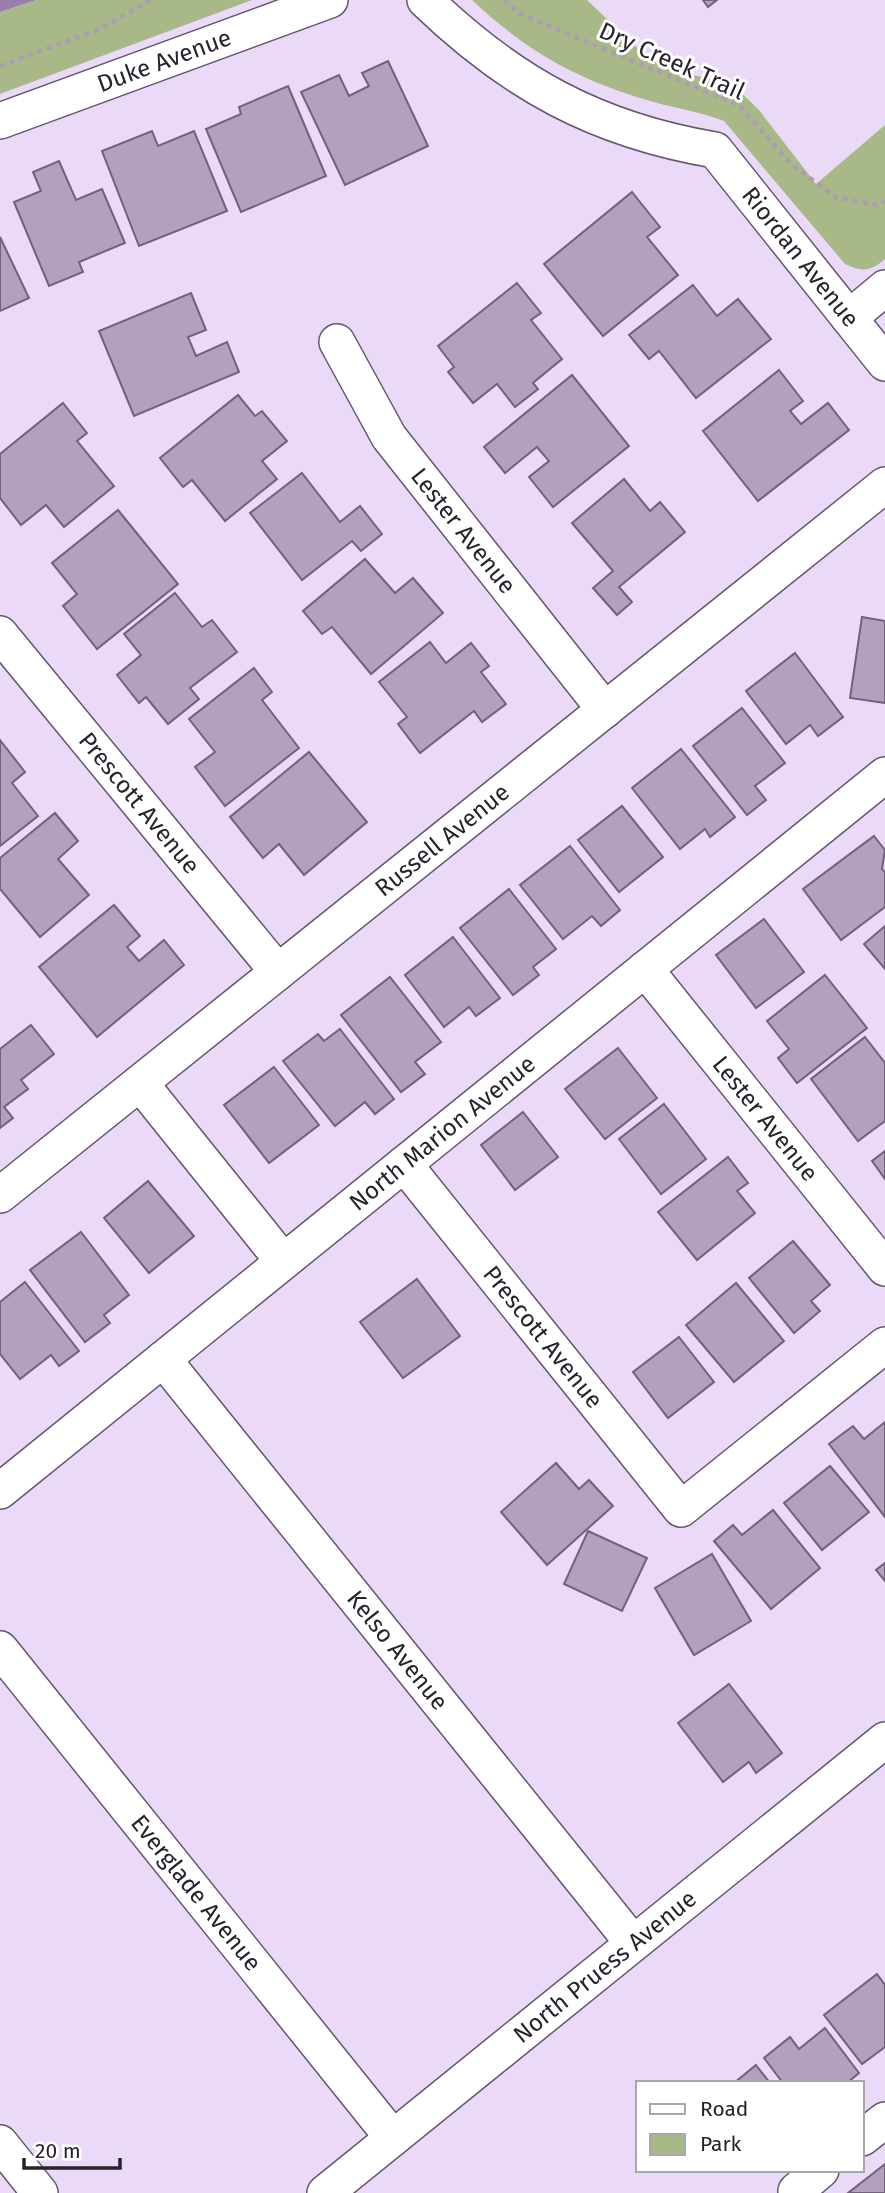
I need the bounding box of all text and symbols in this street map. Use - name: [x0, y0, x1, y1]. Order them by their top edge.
- street label: Dry Creek Trail: [595, 16, 749, 106]
- street label: Duke Avenue: [93, 23, 235, 98]
- street label: Riordan Avenue: [736, 181, 865, 333]
- street label: Lester Avenue: [405, 462, 522, 599]
- street label: Prescott Avenue: [73, 727, 205, 880]
- street label: Russell Avenue: [370, 778, 515, 902]
- street label: North Marion Avenue: [344, 1050, 541, 1217]
- street label: Lester Avenue: [707, 1051, 824, 1187]
- street label: Prescott Avenue: [477, 1260, 609, 1414]
- street label: Kelso Avenue: [341, 1585, 454, 1716]
- street label: Everglade Avenue: [125, 1809, 267, 1977]
- street label: North Pruess Avenue: [508, 1884, 702, 2049]
- legend: [636, 2081, 864, 2172]
- text: Road: [700, 2096, 748, 2122]
- scale bar: [24, 2126, 121, 2170]
- text: Park: [700, 2131, 742, 2157]
- text: 20 m: [35, 2138, 81, 2164]

